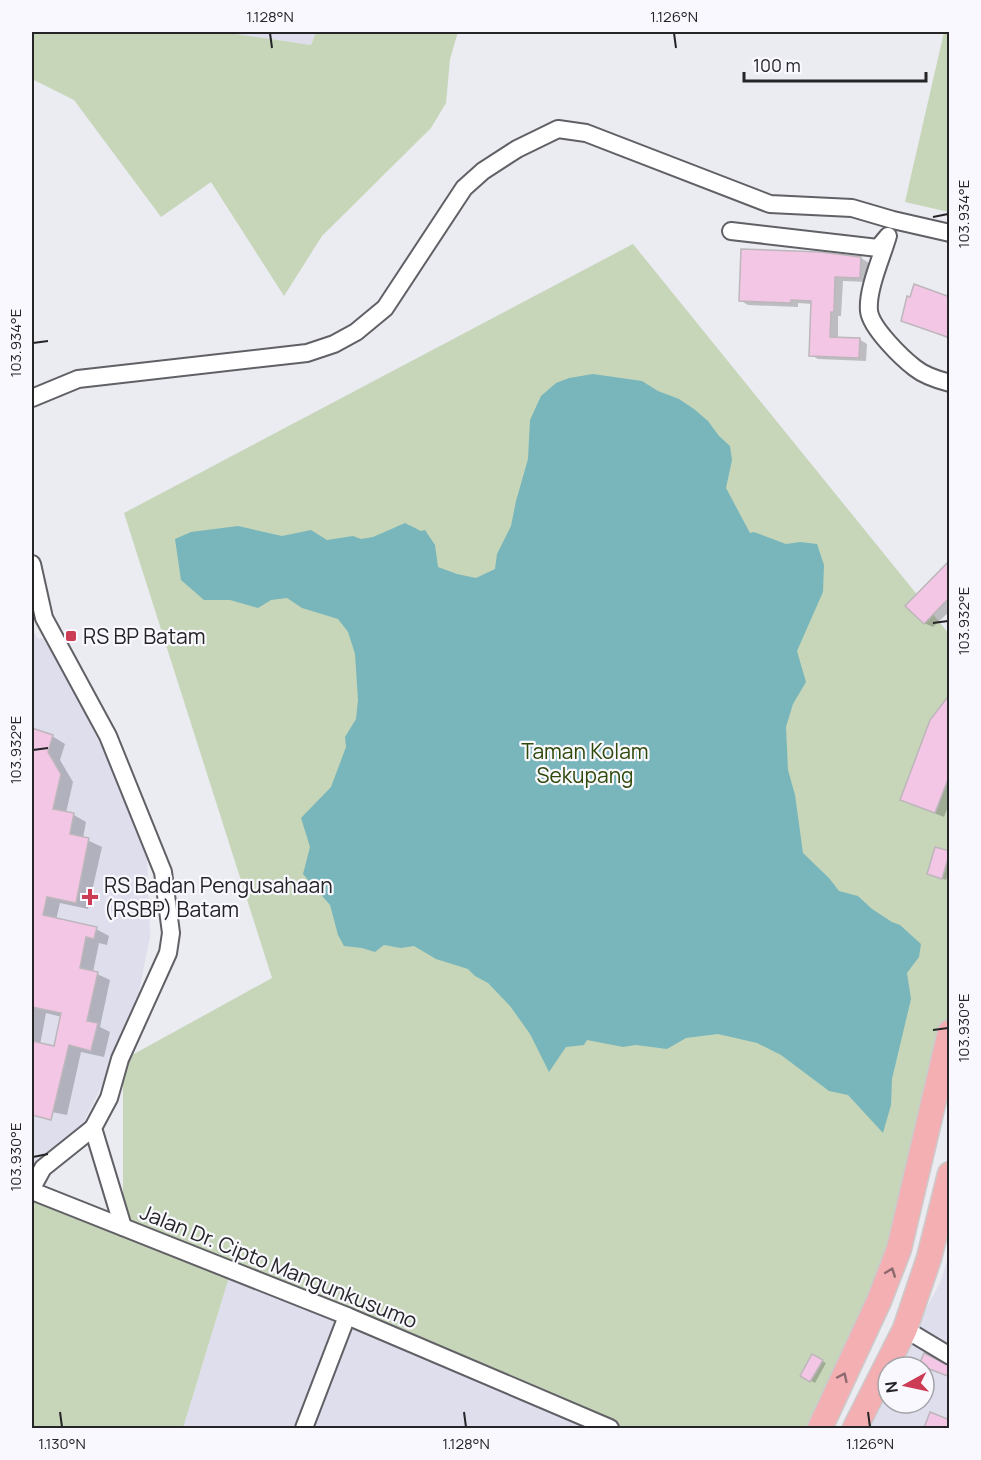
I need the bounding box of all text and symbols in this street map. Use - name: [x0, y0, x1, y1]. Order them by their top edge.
- text: 1.128°N: [246, 6, 294, 27]
- text: 1.126°N: [650, 6, 698, 27]
- scale bar: [744, 45, 926, 83]
- text: 100 m: [753, 53, 801, 77]
- text: 103.934°E: [953, 180, 974, 248]
- text: 103.934°E: [5, 309, 26, 377]
- text: 103.932°E: [953, 587, 974, 655]
- place label: RS BP Batam: [83, 622, 206, 650]
- marker: RS BP Batam: [64, 629, 78, 643]
- text: 103.932°E: [5, 716, 26, 784]
- park label: Taman Kolam Sekupang: [521, 737, 649, 789]
- place label: RS Badan Pengusahaan (RSBP) Batam: [104, 871, 333, 923]
- marker: RS Badan Pengusahaan (RSBP) Batam: [81, 888, 99, 906]
- text: 103.930°E: [953, 993, 974, 1063]
- text: 103.930°E: [5, 1122, 26, 1192]
- street label: Jalan Dr. Cipto Mangunkusumo: [136, 1197, 422, 1335]
- one-way arrow: [883, 1267, 896, 1278]
- north arrow: [876, 1355, 936, 1415]
- one-way arrow: [836, 1372, 848, 1383]
- text: N: [879, 1380, 903, 1394]
- text: 1.130°N: [38, 1433, 86, 1454]
- text: 1.128°N: [442, 1433, 490, 1454]
- text: 1.126°N: [846, 1433, 894, 1454]

